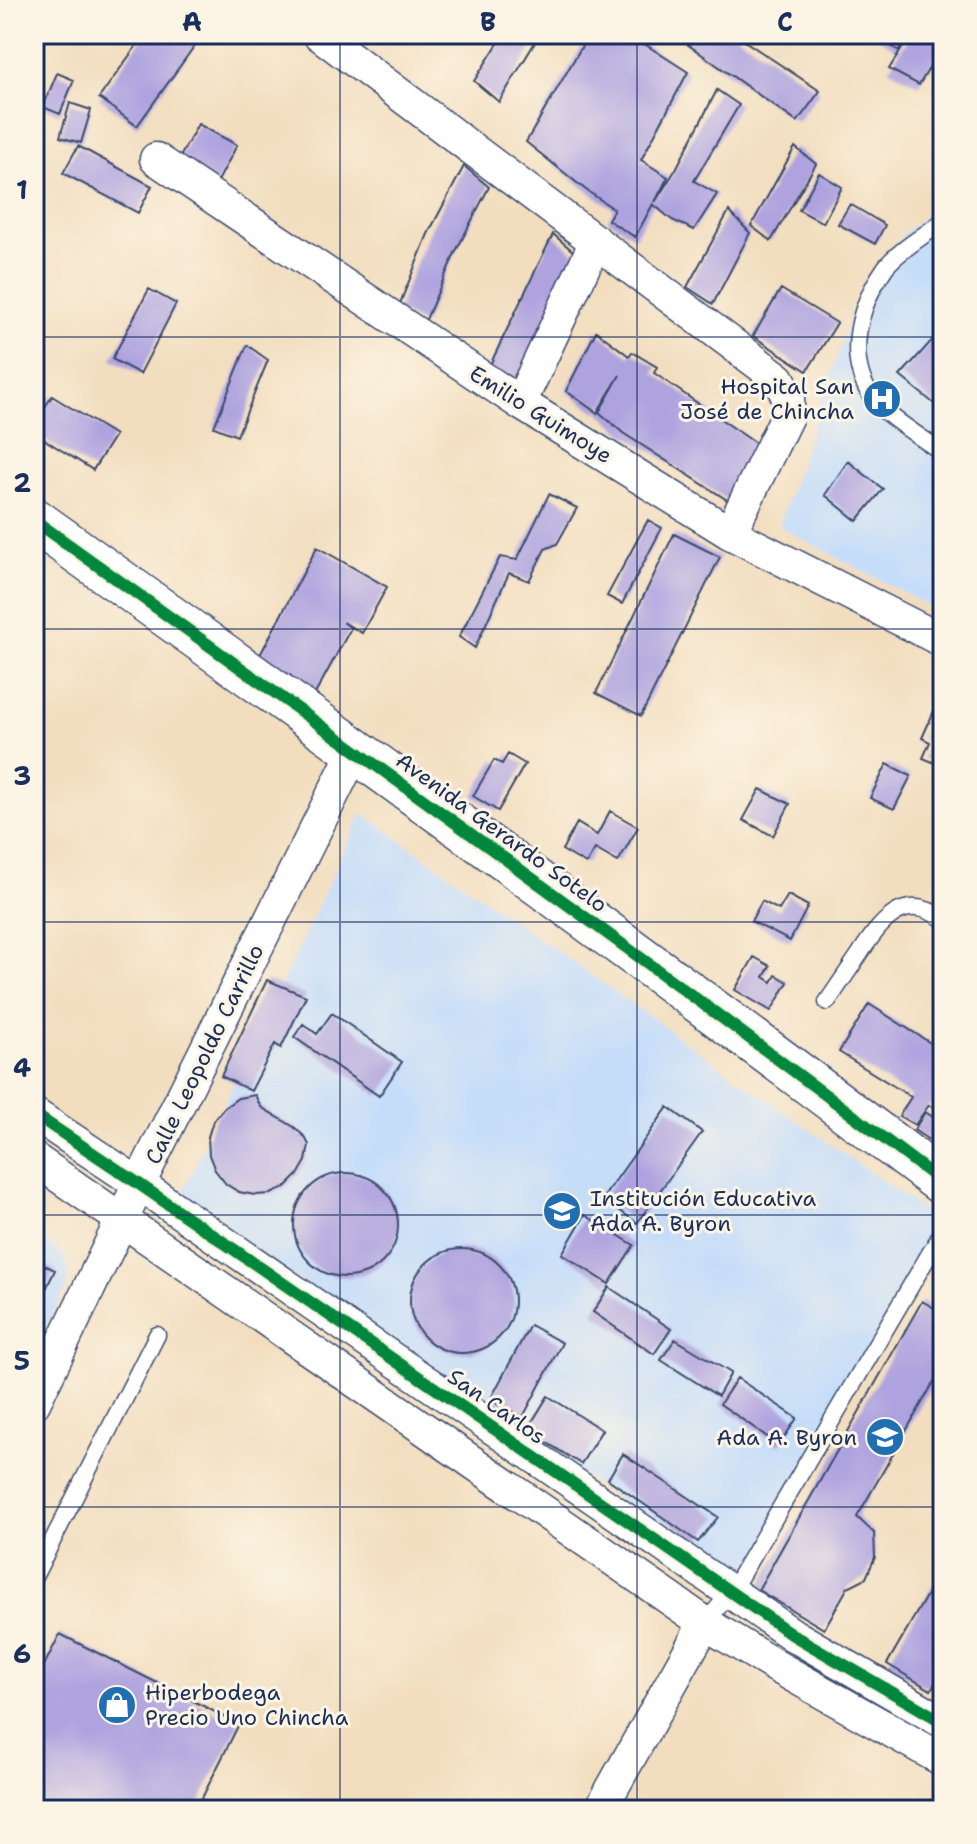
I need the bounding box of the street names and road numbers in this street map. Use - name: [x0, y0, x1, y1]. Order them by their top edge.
- street label: Emilio Guimoye: [464, 359, 618, 470]
- street label: Avenida Gerardo Sotelo: [390, 746, 613, 919]
- street label: Calle Leopoldo Carrillo: [138, 939, 270, 1169]
- street label: San Carlos: [442, 1362, 551, 1451]

